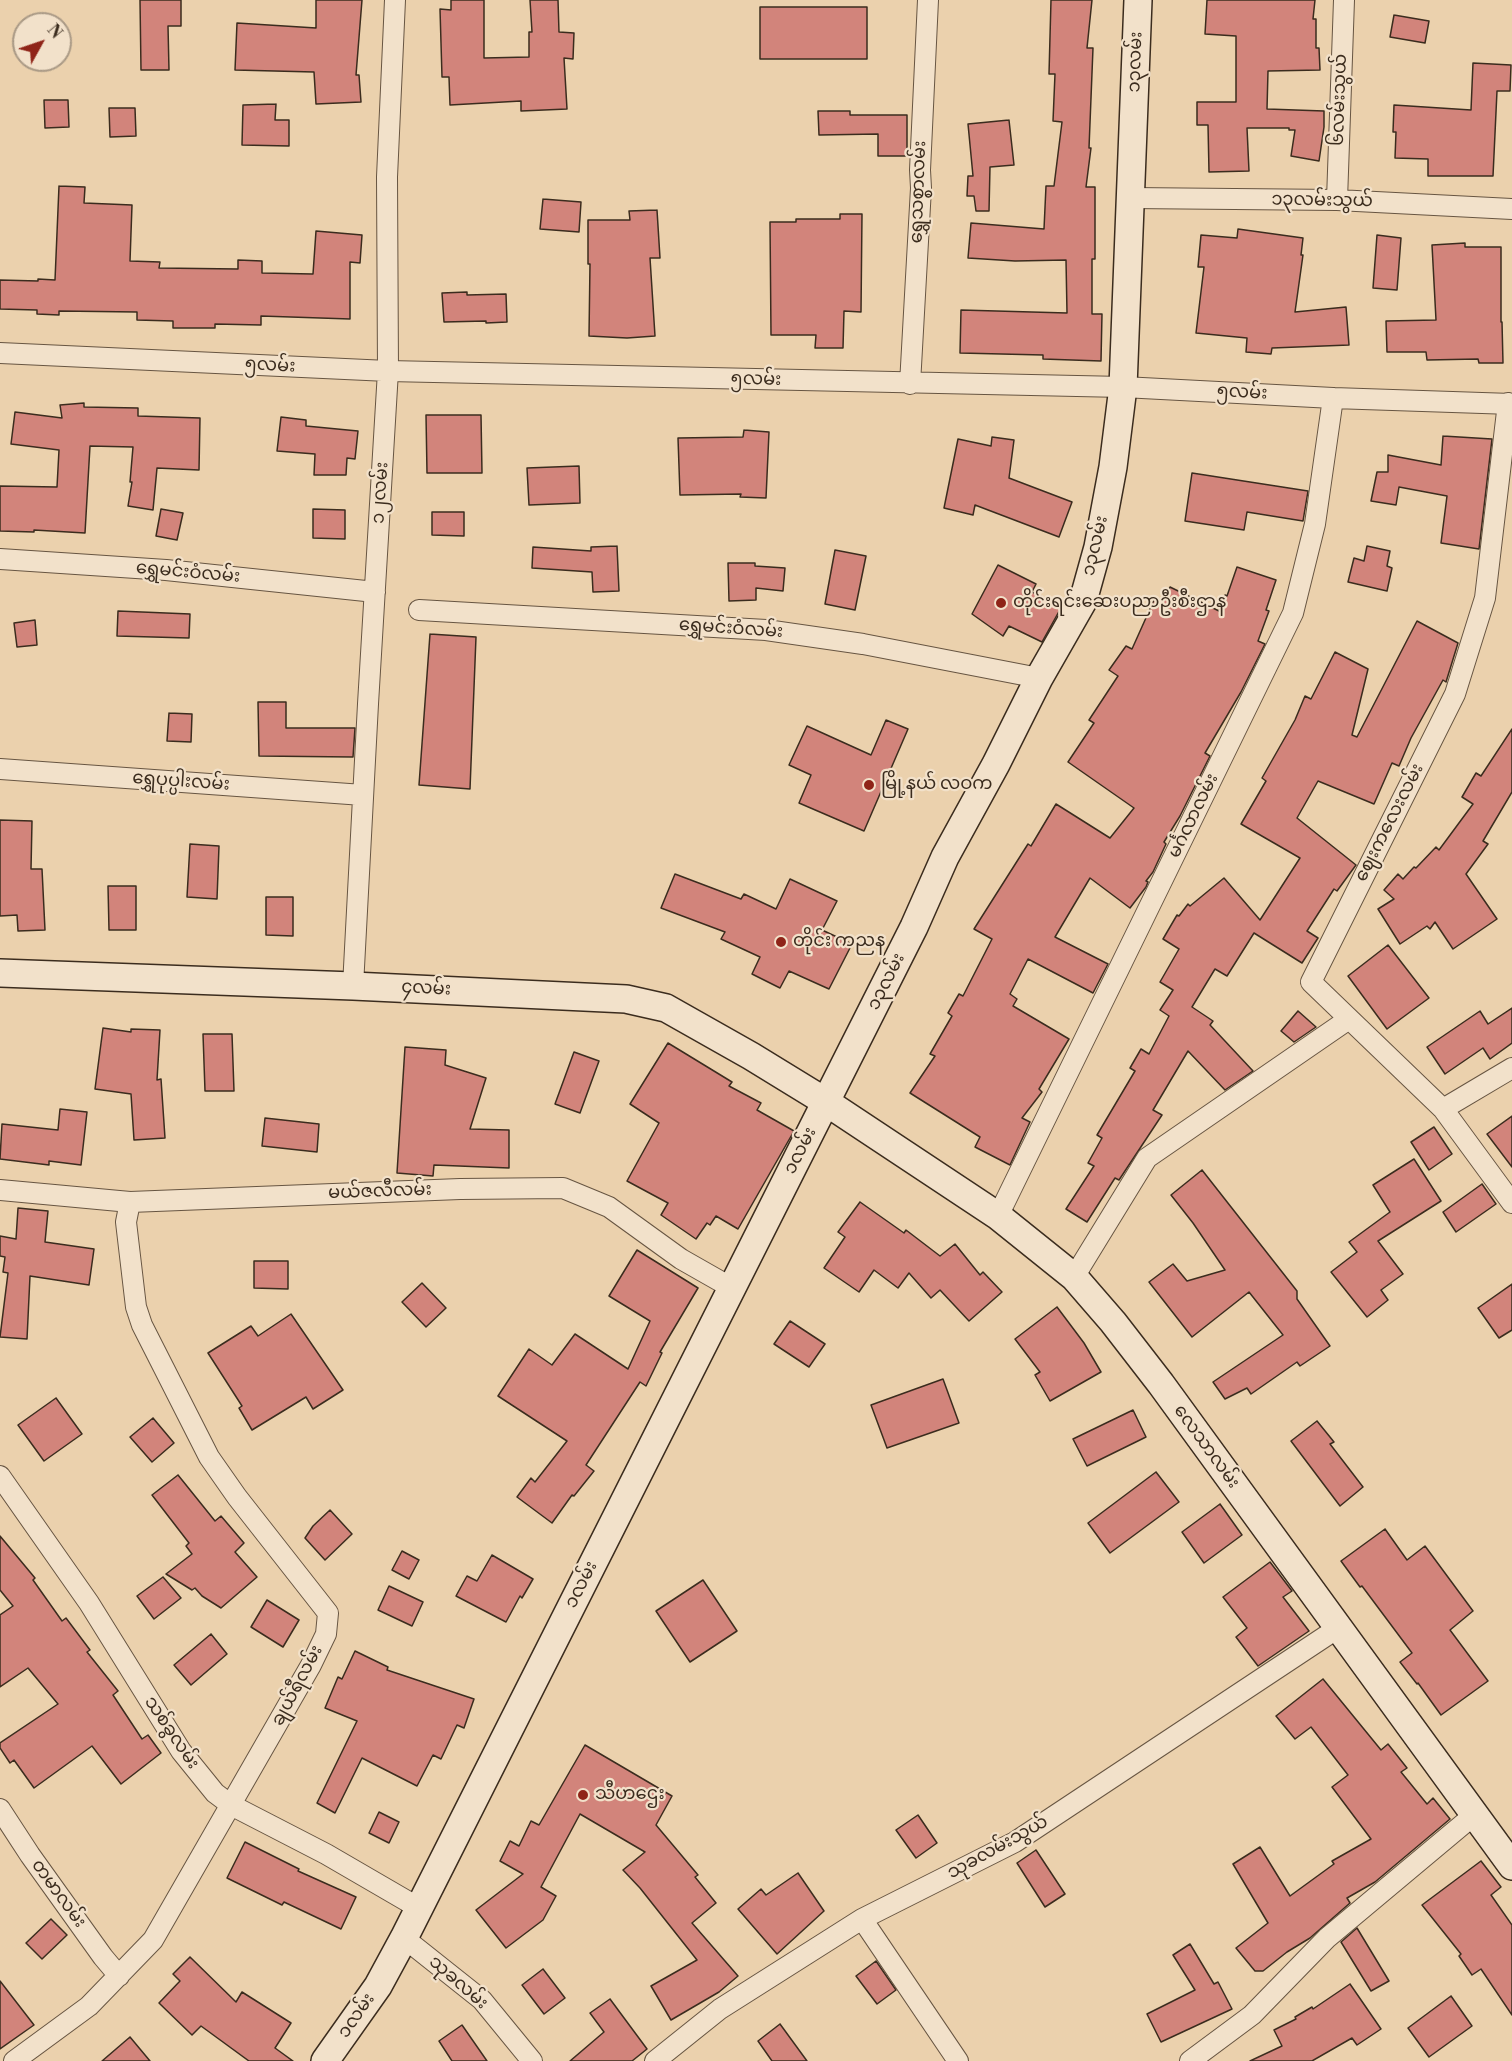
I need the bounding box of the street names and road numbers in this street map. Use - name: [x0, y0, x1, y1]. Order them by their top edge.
- street label: ၁၃လမ်း: [1124, 31, 1148, 93]
- street label: ၆လမ်းသွယ်: [1328, 54, 1352, 146]
- street label: ရွှေသစ္စာလမ်း: [906, 140, 932, 244]
- street label: ၁၃လမ်းသွယ်: [1271, 189, 1373, 213]
- street label: ၅လမ်း: [244, 354, 296, 378]
- street label: ၅လမ်း: [730, 369, 782, 391]
- street label: ၅လမ်း: [1216, 381, 1268, 405]
- street label: ၁၂လမ်း: [368, 461, 394, 525]
- street label: ၁၃လမ်း: [1079, 514, 1113, 578]
- street label: ရွှေမင်းဝံလမ်း: [135, 558, 241, 588]
- street label: ရွှေမင်းဝံလမ်း: [678, 615, 784, 643]
- street label: ဈေးကလေးလမ်း: [1351, 760, 1429, 886]
- street label: ရွှေပုပ္ပါးလမ်း: [132, 768, 230, 796]
- street label: မင်္ဂလာလမ်း: [1164, 770, 1224, 862]
- street label: ၁၃လမ်း: [864, 950, 910, 1014]
- street label: ၄လမ်း: [401, 977, 451, 1001]
- street label: ၁လမ်း: [780, 1124, 822, 1178]
- street label: မယ်ဇလီလမ်း: [328, 1179, 432, 1205]
- street label: လေသာလမ်း: [1168, 1401, 1244, 1493]
- street label: ၁လမ်း: [561, 1558, 603, 1612]
- street label: ချယ်ရီလမ်း: [268, 1642, 328, 1730]
- street label: သစ်ခွလမ်း: [139, 1692, 203, 1774]
- street label: သုခလမ်းသွယ်: [944, 1811, 1052, 1885]
- street label: တမာလမ်း: [26, 1856, 90, 1932]
- street label: သုခလမ်း: [424, 1952, 492, 2014]
- street label: ၁လမ်း: [334, 1989, 380, 2043]

